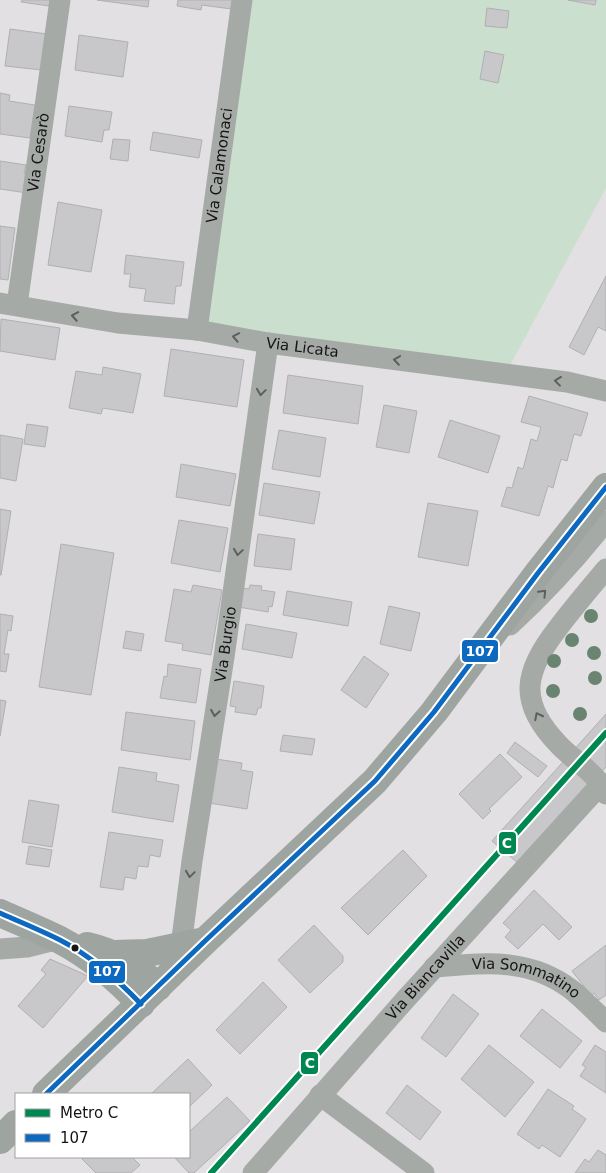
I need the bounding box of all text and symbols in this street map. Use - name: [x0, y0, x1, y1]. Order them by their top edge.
- street label: Via Calamonaci: [203, 107, 236, 224]
- street label: Via Cesarò: [24, 112, 53, 193]
- one-way arrow: [71, 311, 80, 321]
- one-way arrow: [232, 333, 241, 343]
- street label: Via Licata: [265, 334, 340, 361]
- one-way arrow: [393, 356, 401, 366]
- one-way arrow: [554, 376, 562, 387]
- one-way arrow: [256, 388, 267, 396]
- one-way arrow: [234, 548, 244, 557]
- one-way arrow: [537, 590, 546, 599]
- street label: Via Burgio: [211, 605, 240, 684]
- line badge: 107: [461, 639, 499, 663]
- text: 107: [465, 643, 495, 659]
- one-way arrow: [210, 710, 221, 718]
- one-way arrow: [534, 713, 544, 722]
- line badge: C: [498, 831, 517, 855]
- text: C: [502, 835, 512, 851]
- one-way arrow: [185, 870, 196, 878]
- street label: Via Biancavilla: [382, 931, 469, 1024]
- unlabelled marker: [70, 943, 80, 953]
- street label: Via Sommatino: [472, 955, 584, 1002]
- line badge: 107: [88, 960, 126, 984]
- text: 107: [92, 963, 122, 979]
- line badge: C: [300, 1051, 319, 1075]
- text: C: [305, 1055, 315, 1071]
- legend: [15, 1093, 190, 1158]
- text: Metro C: [60, 1104, 118, 1122]
- text: 107: [60, 1129, 89, 1147]

